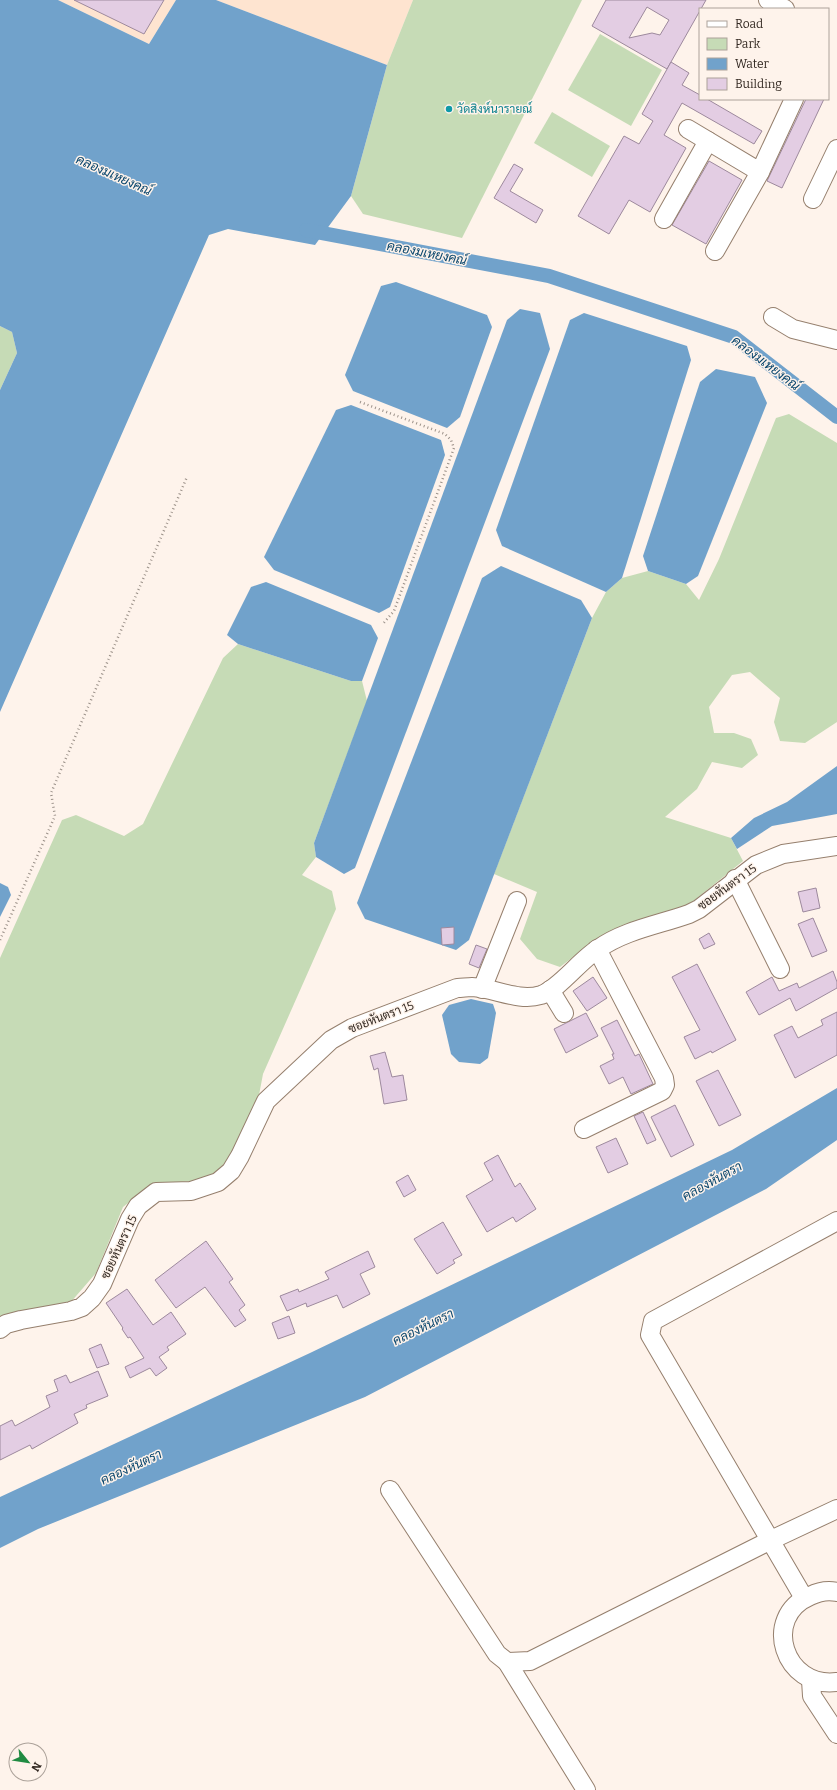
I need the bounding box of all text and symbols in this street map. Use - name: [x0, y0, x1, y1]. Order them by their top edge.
- legend: [699, 8, 829, 100]
- text: Road: [735, 17, 763, 31]
- text: Park: [735, 37, 761, 51]
- text: Water: [735, 57, 770, 71]
- text: Building: [735, 77, 782, 91]
- place label: วัดสิงห์นารายณ์: [457, 101, 532, 116]
- marker: วัดสิงห์นารายณ์: [444, 104, 454, 114]
- water label: คลองมเหยงคณ์: [74, 150, 157, 199]
- water label: คลองมเหยงคณ์: [386, 236, 471, 268]
- water label: คลองมเหยงคณ์: [729, 331, 806, 395]
- street label: ซอยหันตรา 15: [695, 861, 759, 913]
- street label: ซอยหันตรา 15: [346, 998, 416, 1036]
- water label: คลองหันตรา: [680, 1158, 744, 1204]
- street label: ซอยหันตรา 15: [98, 1213, 140, 1281]
- water label: คลองหันตรา: [390, 1306, 456, 1348]
- water label: คลองหันตรา: [98, 1446, 164, 1488]
- north arrow: [8, 1742, 48, 1782]
- text: N: [28, 1760, 44, 1774]

